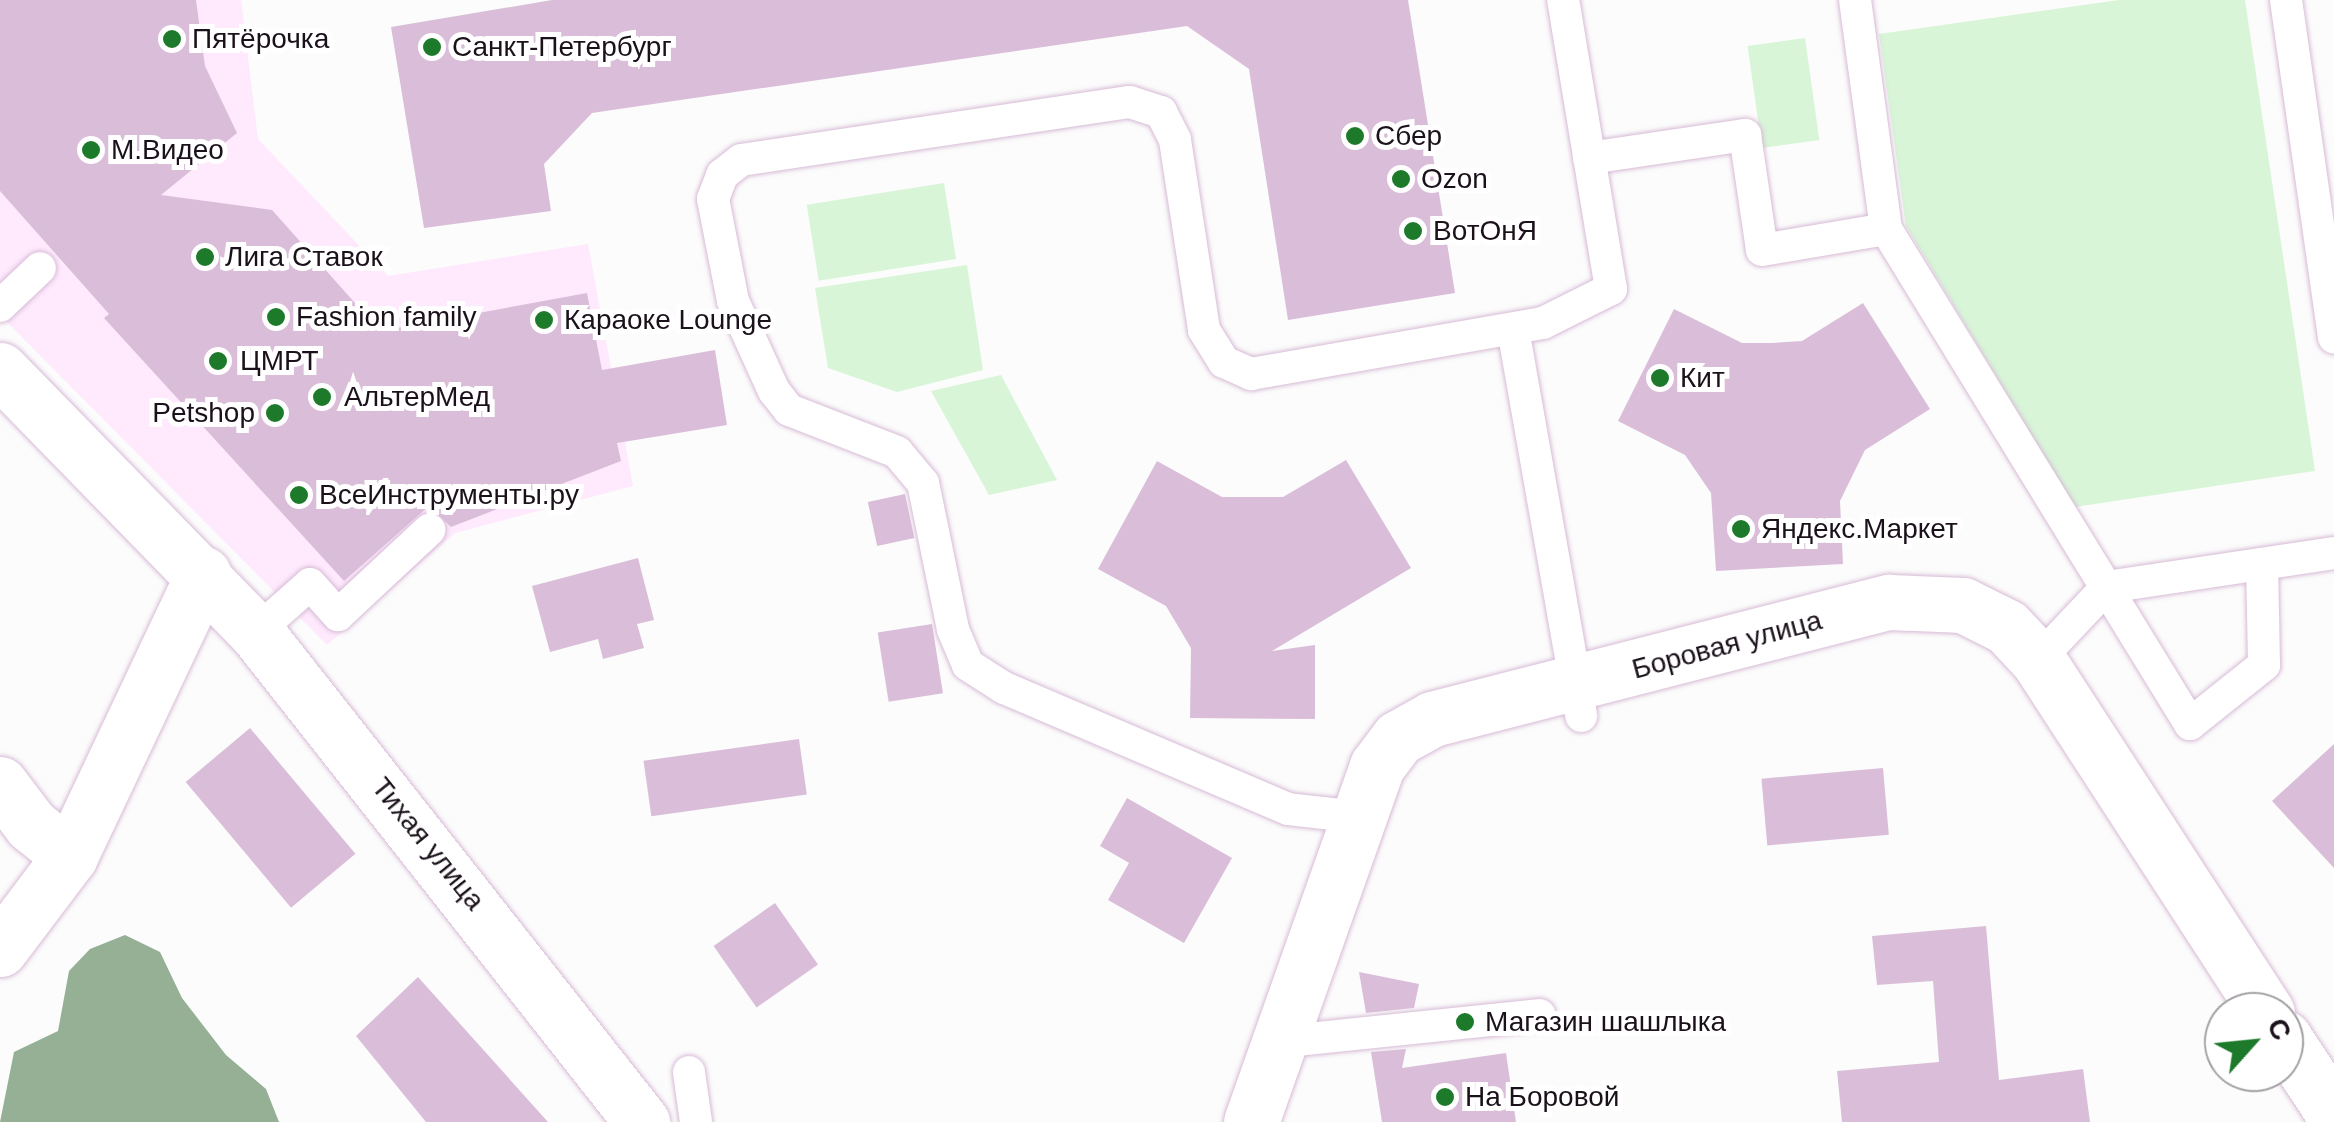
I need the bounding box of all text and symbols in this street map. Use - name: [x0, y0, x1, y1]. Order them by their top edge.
- place label: Пятёрочка: [192, 22, 329, 56]
- marker: Пятёрочка: [161, 28, 183, 50]
- place label: Санкт-Петербург: [452, 30, 672, 64]
- marker: Санкт-Петербург: [421, 36, 443, 58]
- place label: Сбер: [1375, 119, 1442, 153]
- marker: Сбер: [1344, 125, 1366, 147]
- place label: М.Видео: [111, 133, 224, 167]
- marker: М.Видео: [80, 139, 102, 161]
- place label: Ozon: [1421, 162, 1488, 196]
- marker: Ozon: [1390, 168, 1412, 190]
- place label: ВотОнЯ: [1433, 214, 1537, 248]
- marker: ВотОнЯ: [1402, 220, 1424, 242]
- place label: Лига Ставок: [225, 240, 383, 274]
- marker: Лига Ставок: [194, 246, 216, 268]
- place label: Fashion family: [296, 300, 477, 334]
- place label: Караоке Lounge: [564, 303, 772, 337]
- marker: Fashion family: [265, 306, 287, 328]
- marker: Караоке Lounge: [533, 309, 555, 331]
- place label: ЦМРТ: [240, 344, 319, 378]
- marker: ЦМРТ: [205, 348, 231, 374]
- place label: Кит: [1680, 361, 1725, 395]
- marker: Кит: [1649, 367, 1671, 389]
- place label: АльтерМед: [344, 380, 490, 414]
- marker: АльтерМед: [309, 384, 335, 410]
- place label: Petshop: [152, 396, 255, 430]
- marker: Petshop: [264, 402, 286, 424]
- place label: ВсеИнструменты.ру: [319, 478, 579, 512]
- marker: ВсеИнструменты.ру: [288, 484, 310, 506]
- place label: Яндекс.Маркет: [1761, 512, 1958, 546]
- marker: Яндекс.Маркет: [1730, 518, 1752, 540]
- street label: Боровая улица: [1628, 604, 1826, 686]
- street label: Тихая улица: [364, 771, 492, 917]
- north arrow: [2204, 992, 2304, 1092]
- place label: Магазин шашлыка: [1485, 1005, 1726, 1039]
- marker: Магазин шашлыка: [1454, 1011, 1476, 1033]
- text: С: [2261, 1013, 2298, 1045]
- place label: На Боровой: [1465, 1080, 1619, 1114]
- marker: На Боровой: [1434, 1086, 1456, 1108]

